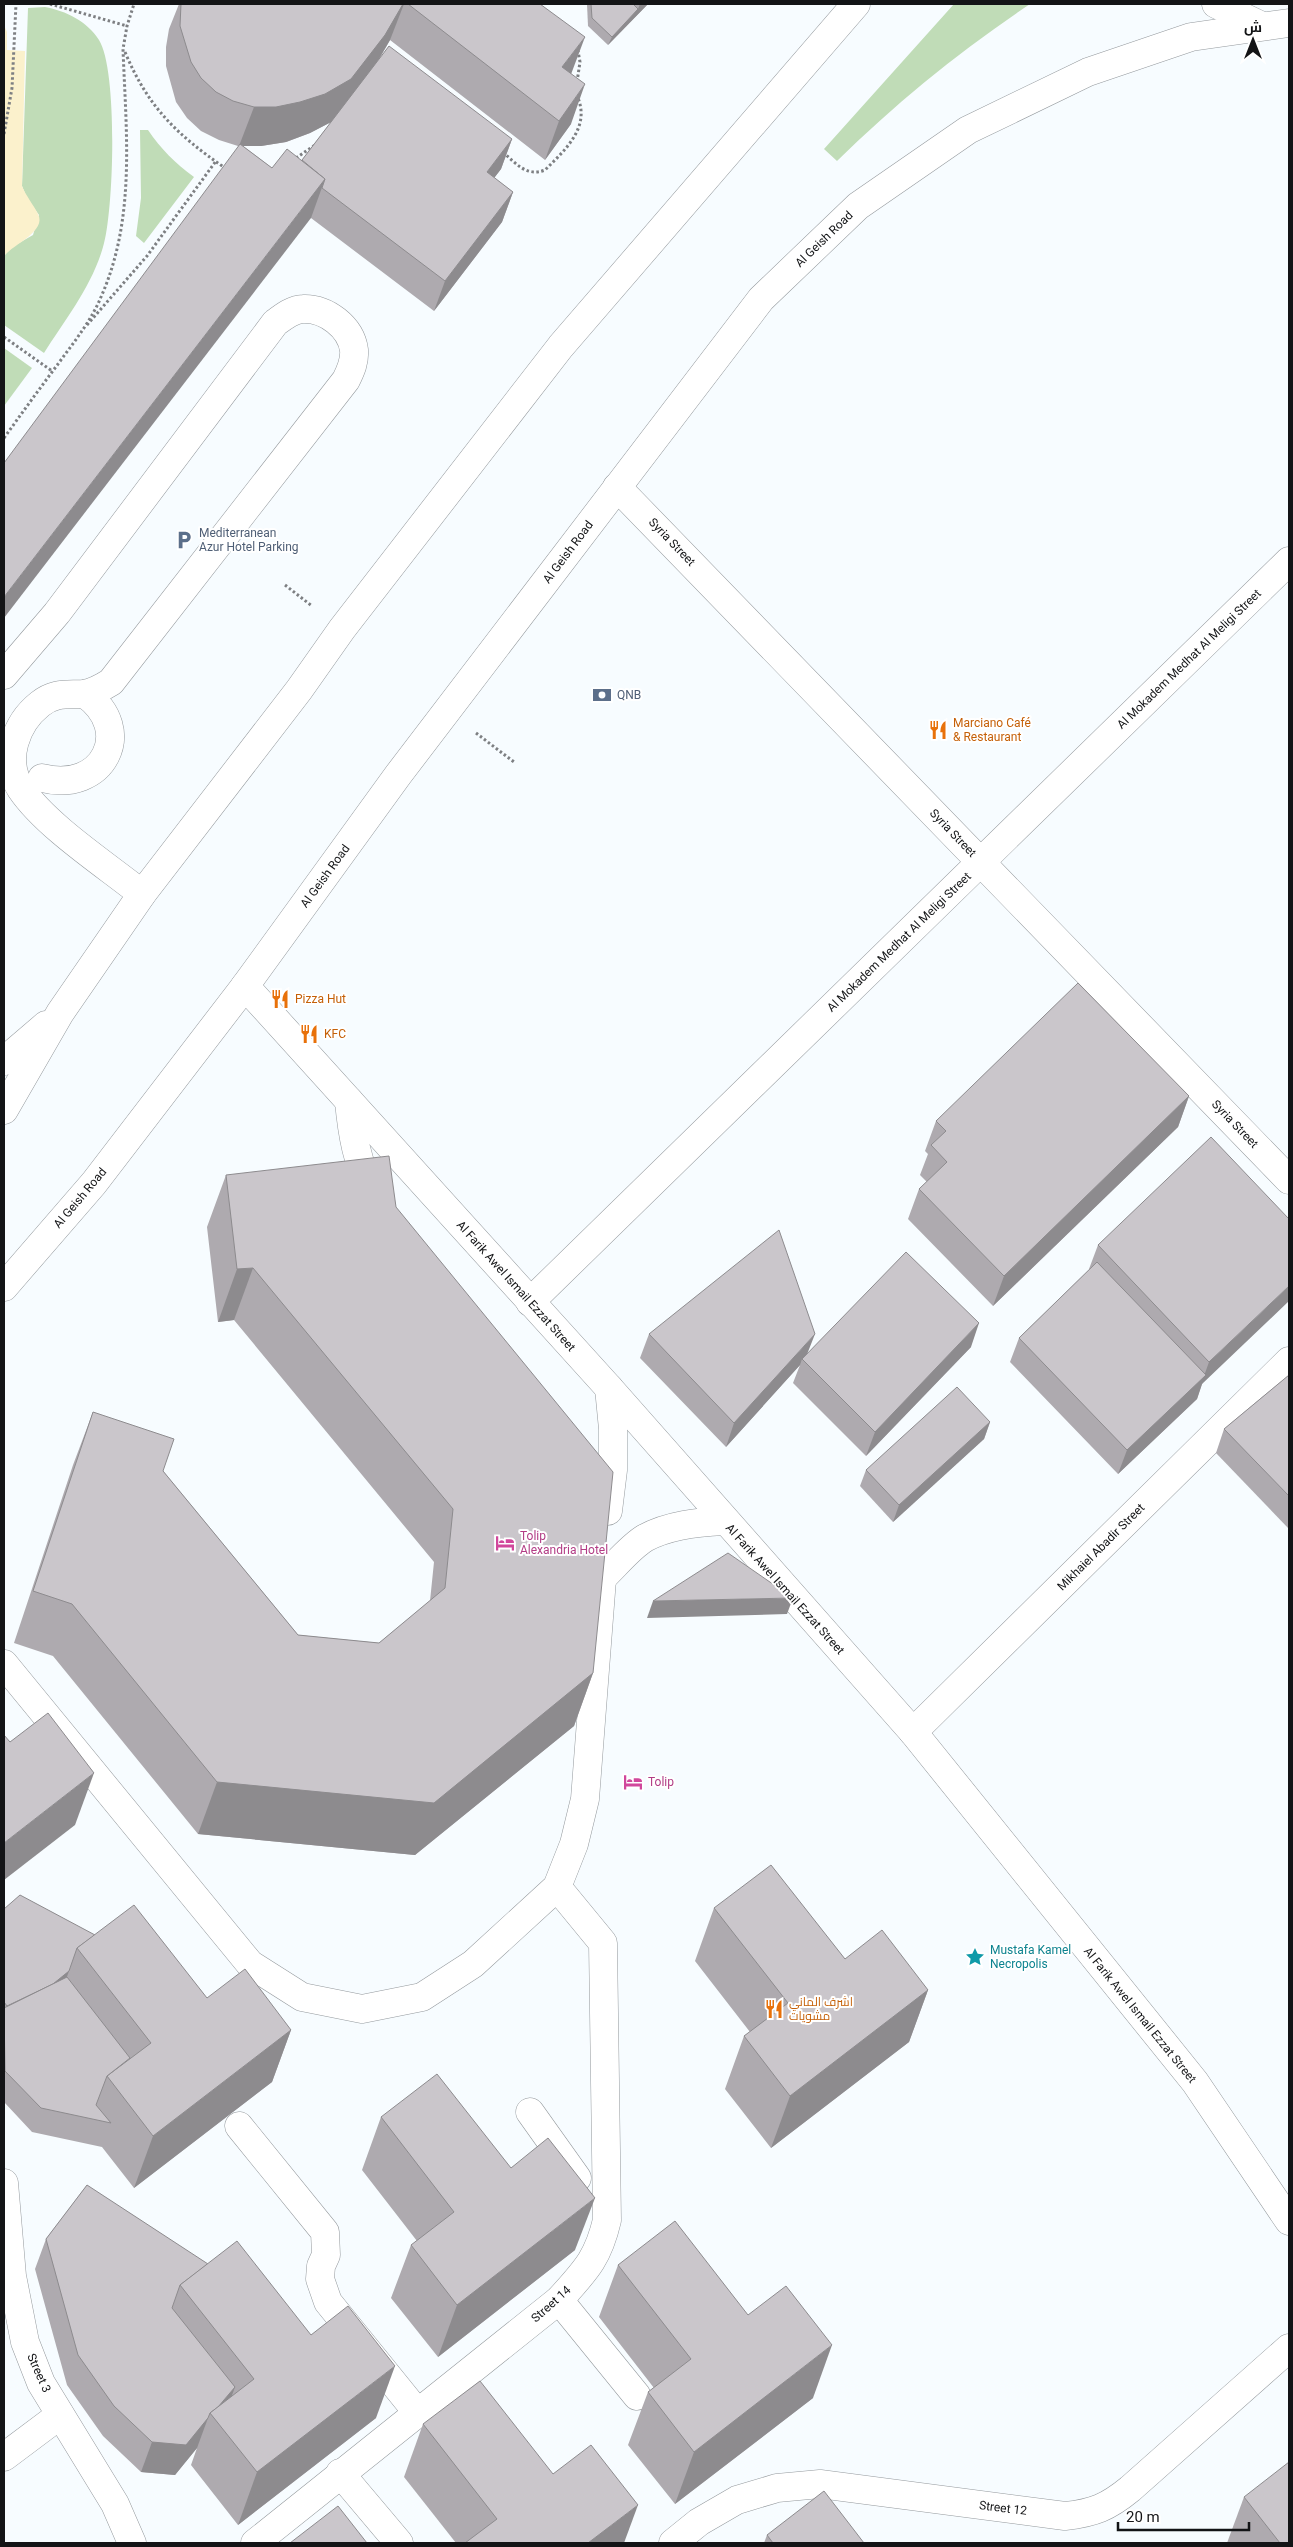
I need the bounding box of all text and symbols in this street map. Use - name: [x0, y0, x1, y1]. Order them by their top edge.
- north arrow: [1228, 15, 1278, 65]
- text: ش: [1244, 19, 1262, 36]
- street label: Al Geish Road: [792, 208, 856, 270]
- street label: Syria Street: [646, 515, 698, 569]
- street label: Al Geish Road: [540, 518, 596, 586]
- place label: Mediterranean Azur Hotel Parking: [199, 526, 299, 554]
- parking icon: Mediterranean Azur Hotel Parking: [173, 529, 195, 551]
- street label: Al Mokadem Medhat Al Meligi Street: [1114, 586, 1264, 732]
- bank icon: QNB: [591, 684, 613, 706]
- place label: QNB: [617, 688, 641, 702]
- place label: Marciano Café & Restaurant: [953, 716, 1031, 744]
- restaurant icon: Marciano Café & Restaurant: [927, 719, 949, 741]
- street label: Syria Street: [927, 806, 979, 860]
- street label: Al Geish Road: [297, 842, 353, 910]
- street label: Al Mokadem Medhat Al Meligi Street: [824, 869, 974, 1015]
- restaurant icon: Pizza Hut: [269, 988, 291, 1010]
- place label: Pizza Hut: [295, 992, 346, 1006]
- restaurant icon: KFC: [298, 1023, 320, 1045]
- place label: KFC: [324, 1027, 346, 1041]
- street label: Syria Street: [1209, 1097, 1261, 1151]
- street label: Al Geish Road: [51, 1165, 109, 1231]
- street label: Al Farik Awel Ismail Ezzat Street: [454, 1218, 578, 1354]
- street label: Mikhaiel Abadir Street: [1055, 1501, 1147, 1593]
- street label: Al Farik Awel Ismail Ezzat Street: [723, 1521, 847, 1657]
- place label: Tolip Alexandria Hotel: [520, 1529, 608, 1557]
- hotel icon: Tolip Alexandria Hotel: [494, 1532, 516, 1554]
- hotel icon: Tolip: [622, 1771, 644, 1793]
- place label: Tolip: [648, 1775, 674, 1789]
- place label: Mustafa Kamel Necropolis: [990, 1943, 1071, 1971]
- street label: Al Farik Awel Ismail Ezzat Street: [1081, 1944, 1199, 2086]
- place icon: Mustafa Kamel Necropolis: [964, 1946, 986, 1968]
- place label: اشرف الماني مشويات: [789, 1995, 853, 2023]
- restaurant icon: اشرف الماني مشويات: [763, 1998, 785, 2020]
- street label: Street 14: [528, 2283, 574, 2325]
- street label: Street 3: [24, 2351, 54, 2395]
- street label: Street 12: [978, 2498, 1028, 2518]
- scale bar: [1118, 2500, 1249, 2532]
- text: 20 m: [1126, 2508, 1160, 2526]

